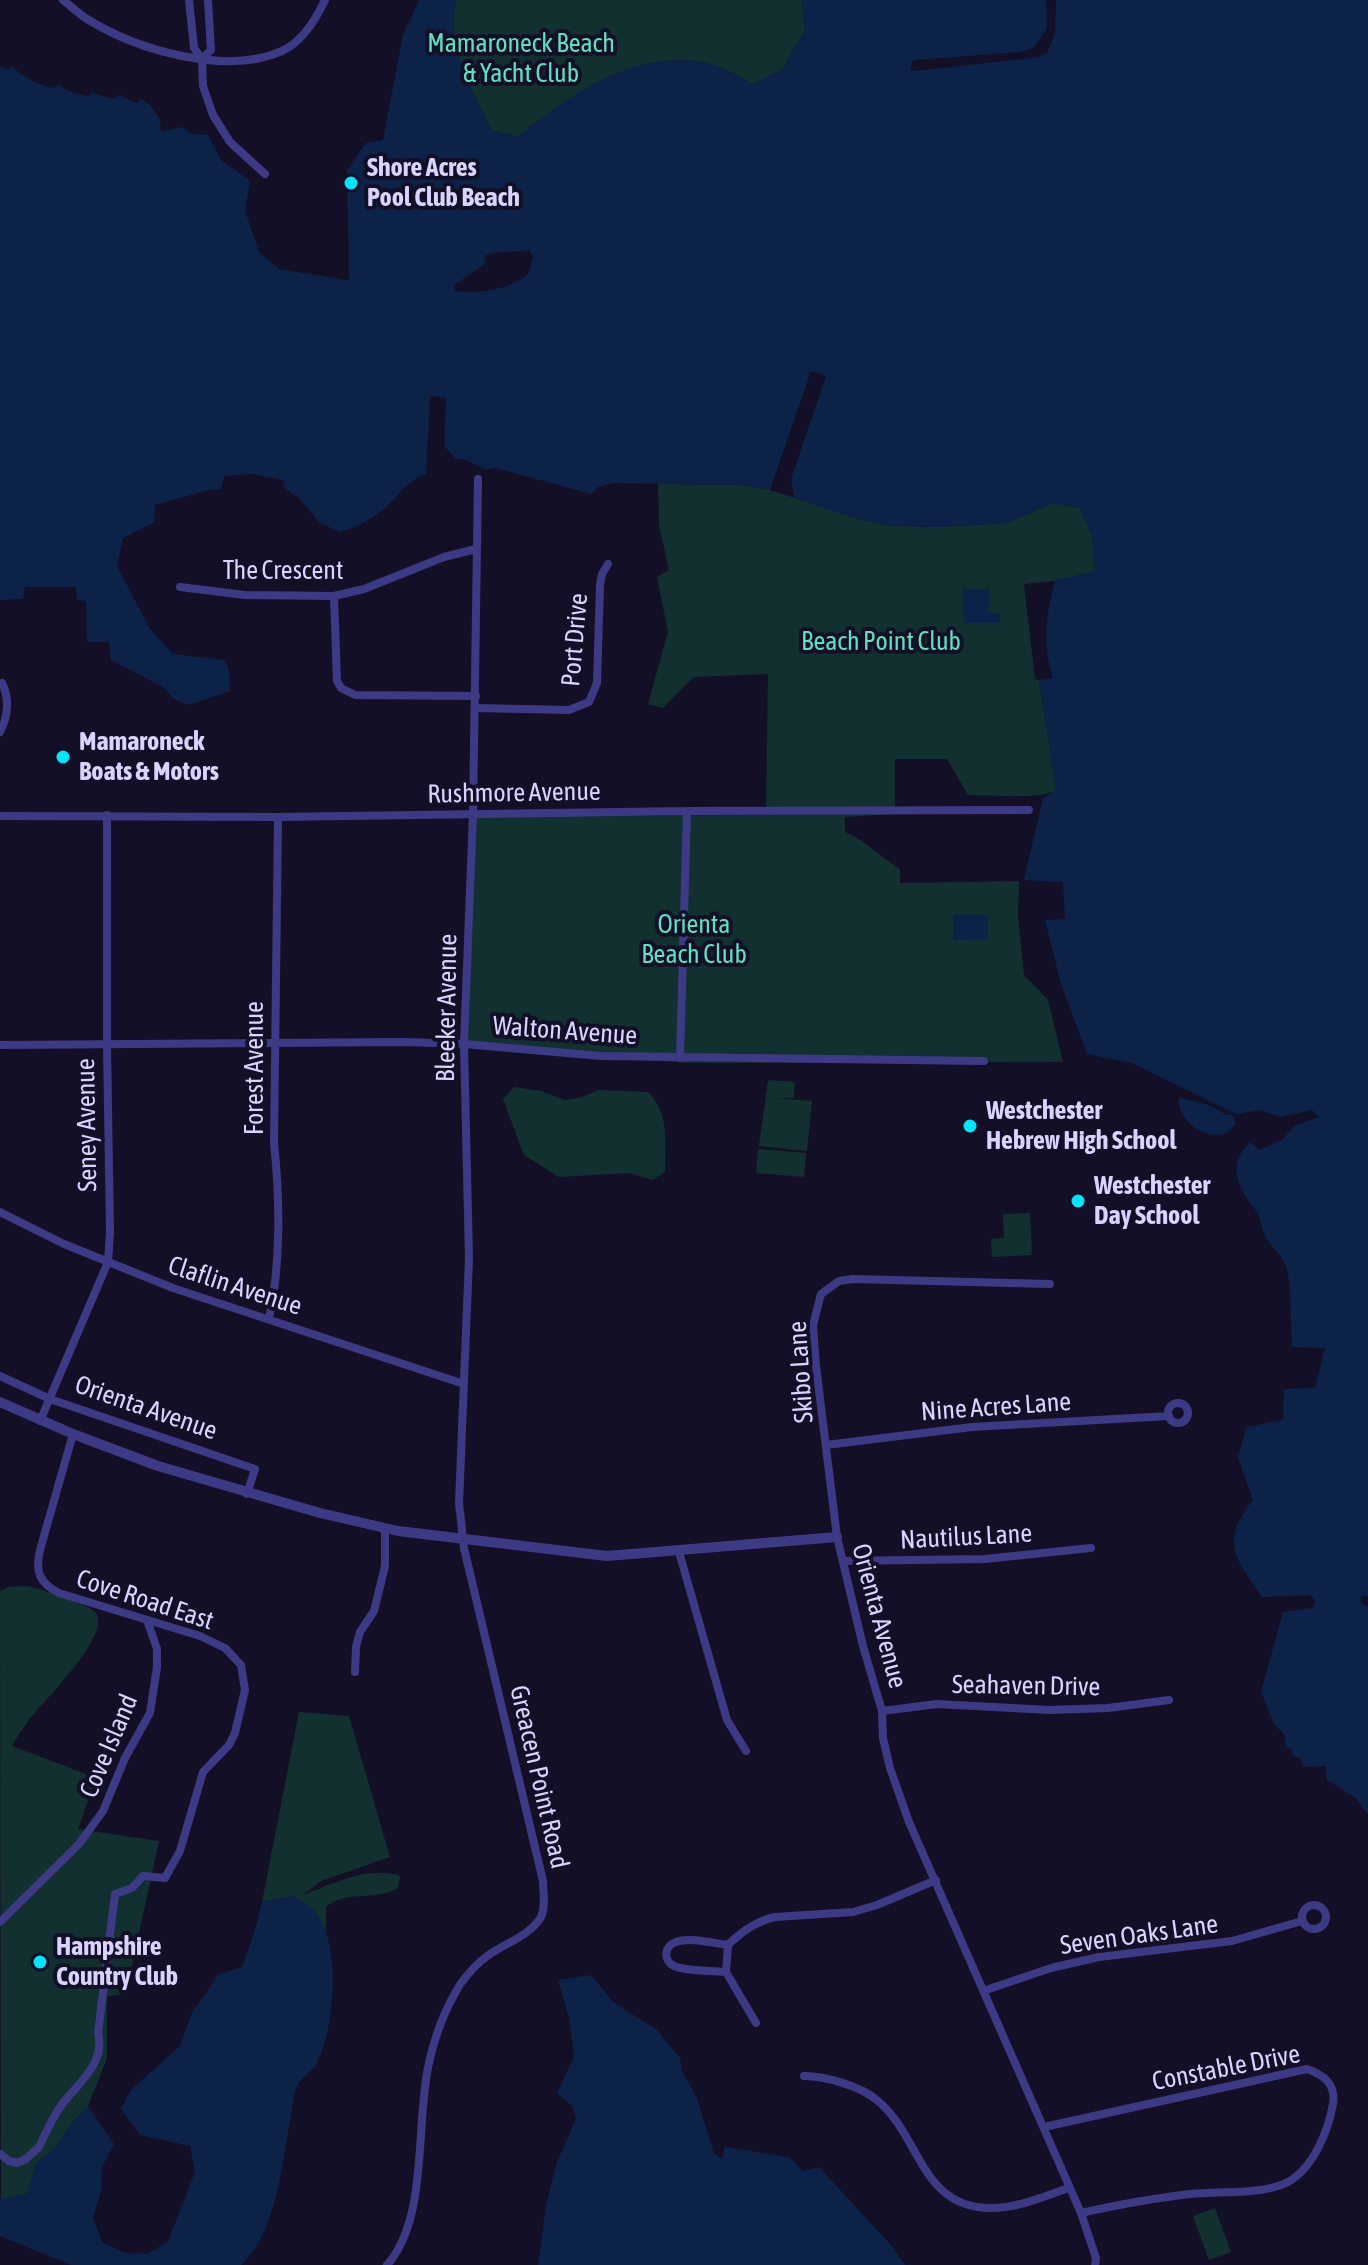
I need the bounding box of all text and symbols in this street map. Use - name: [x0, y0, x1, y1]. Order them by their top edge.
- park label: Mamaroneck Beach & Yacht Club: [427, 28, 615, 90]
- place label: Shore Acres Pool Club Beach: [367, 152, 520, 214]
- marker: Shore Acres Pool Club Beach: [342, 174, 360, 192]
- street label: The Crescent: [223, 555, 343, 587]
- street label: Port Drive: [555, 592, 595, 688]
- park label: Beach Point Club: [801, 626, 961, 658]
- place label: Mamaroneck Boats & Motors: [79, 726, 219, 788]
- marker: Mamaroneck Boats & Motors: [54, 748, 72, 766]
- street label: Rushmore Avenue: [427, 776, 601, 810]
- park label: Orienta Beach Club: [641, 909, 747, 970]
- street label: Bleeker Avenue: [430, 934, 464, 1082]
- street label: Forest Avenue: [239, 1001, 271, 1135]
- street label: Walton Avenue: [492, 1010, 638, 1052]
- street label: Seney Avenue: [70, 1058, 104, 1192]
- place label: Westchester Hebrew High School: [986, 1095, 1176, 1156]
- marker: Westchester Hebrew High School: [961, 1117, 979, 1135]
- place label: Westchester Day School: [1094, 1170, 1210, 1232]
- marker: Westchester Day School: [1069, 1192, 1087, 1210]
- street label: Claflin Avenue: [164, 1250, 306, 1322]
- street label: Skibo Lane: [782, 1320, 820, 1424]
- street label: Orienta Avenue: [71, 1369, 221, 1447]
- street label: Nine Acres Lane: [920, 1386, 1072, 1428]
- street label: Nautilus Lane: [899, 1518, 1033, 1556]
- street label: Orienta Avenue: [845, 1540, 913, 1692]
- street label: Cove Road East: [72, 1563, 218, 1637]
- street label: Seahaven Drive: [952, 1669, 1100, 1703]
- street label: Greacen Point Road: [503, 1682, 575, 1872]
- street label: Cove Island: [73, 1690, 145, 1802]
- street label: Seven Oaks Lane: [1058, 1908, 1220, 1962]
- place label: Hampshire Country Club: [56, 1931, 178, 1992]
- marker: Hampshire Country Club: [31, 1953, 49, 1971]
- street label: Constable Drive: [1149, 2038, 1303, 2098]

